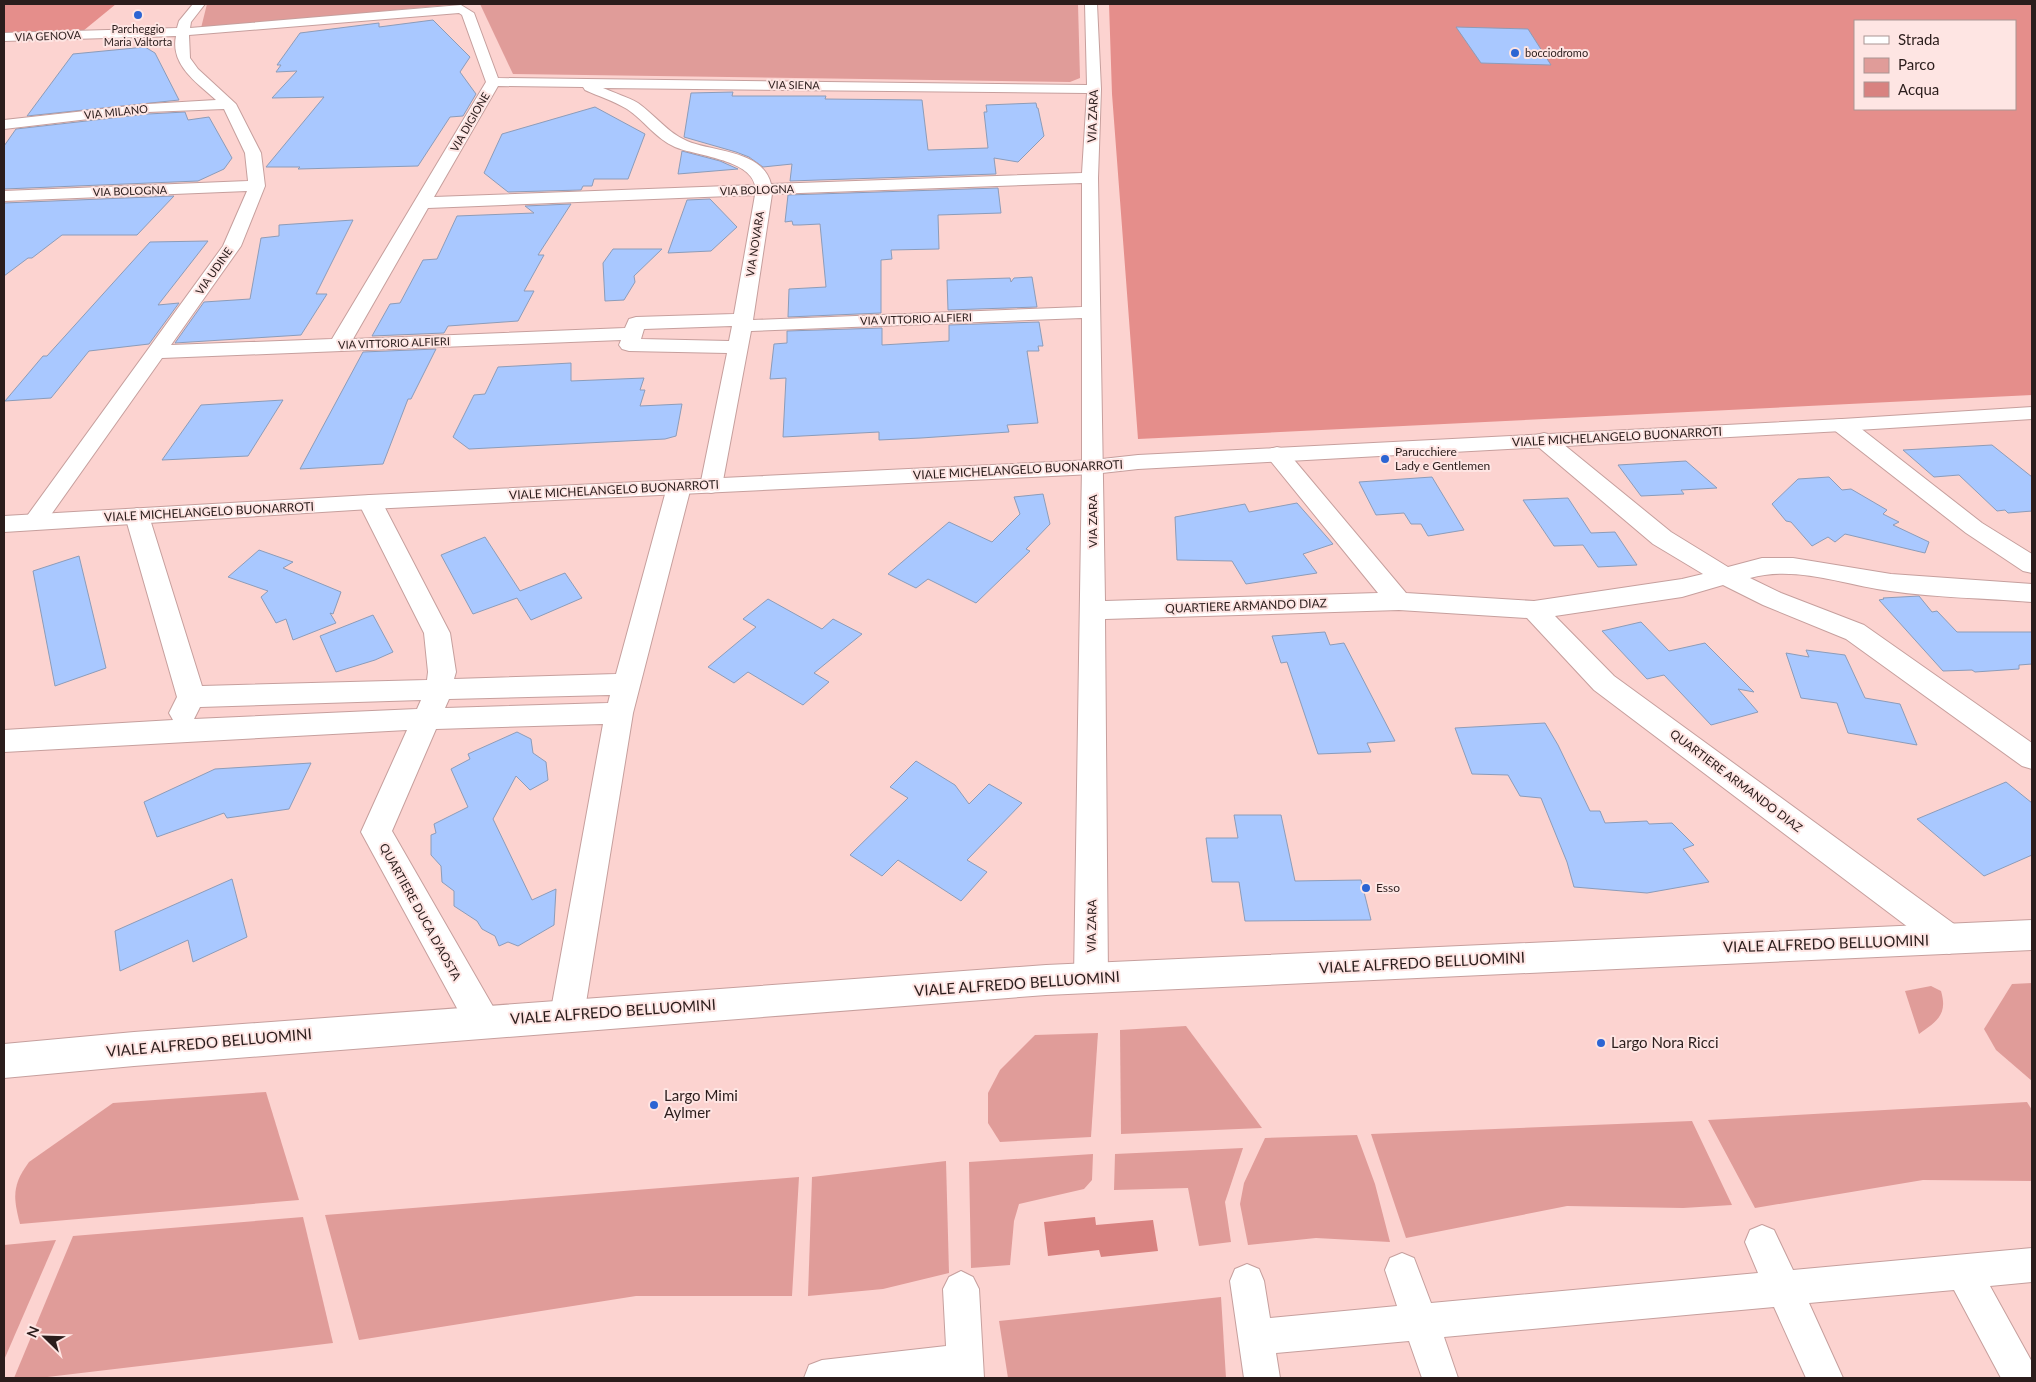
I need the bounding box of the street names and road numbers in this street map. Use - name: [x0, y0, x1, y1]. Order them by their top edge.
- street label: VIA GENOVA: [15, 28, 82, 43]
- street label: VIA SIENA: [768, 78, 821, 91]
- street label: VIA ZARA: [1084, 88, 1101, 143]
- street label: VIA DIGIONE: [447, 90, 492, 154]
- street label: VIA MILANO: [83, 102, 149, 121]
- street label: VIA BOLOGNA: [720, 182, 795, 197]
- street label: VIA BOLOGNA: [93, 183, 168, 198]
- street label: VIA NOVARA: [743, 210, 766, 278]
- street label: VIA UDINE: [193, 245, 235, 297]
- street label: VIA VITTORIO ALFIERI: [860, 310, 972, 327]
- street label: VIA VITTORIO ALFIERI: [338, 334, 450, 351]
- street label: VIALE MICHELANGELO BUONARROTI: [1512, 424, 1722, 449]
- street label: VIALE MICHELANGELO BUONARROTI: [913, 457, 1123, 482]
- street label: VIALE MICHELANGELO BUONARROTI: [509, 477, 719, 502]
- street label: VIA ZARA: [1085, 493, 1100, 548]
- street label: VIALE MICHELANGELO BUONARROTI: [104, 499, 314, 524]
- street label: QUARTIERE ARMANDO DIAZ: [1165, 595, 1327, 616]
- street label: QUARTIERE ARMANDO DIAZ: [1667, 726, 1805, 835]
- street label: QUARTIERE DUCA D'AOSTA: [376, 841, 465, 984]
- street label: VIA ZARA: [1084, 898, 1099, 953]
- street label: VIALE ALFREDO BELLUOMINI: [1723, 930, 1929, 956]
- street label: VIALE ALFREDO BELLUOMINI: [1319, 948, 1525, 976]
- street label: VIALE ALFREDO BELLUOMINI: [914, 967, 1120, 999]
- street label: VIALE ALFREDO BELLUOMINI: [510, 995, 716, 1027]
- street label: VIALE ALFREDO BELLUOMINI: [105, 1024, 312, 1060]

